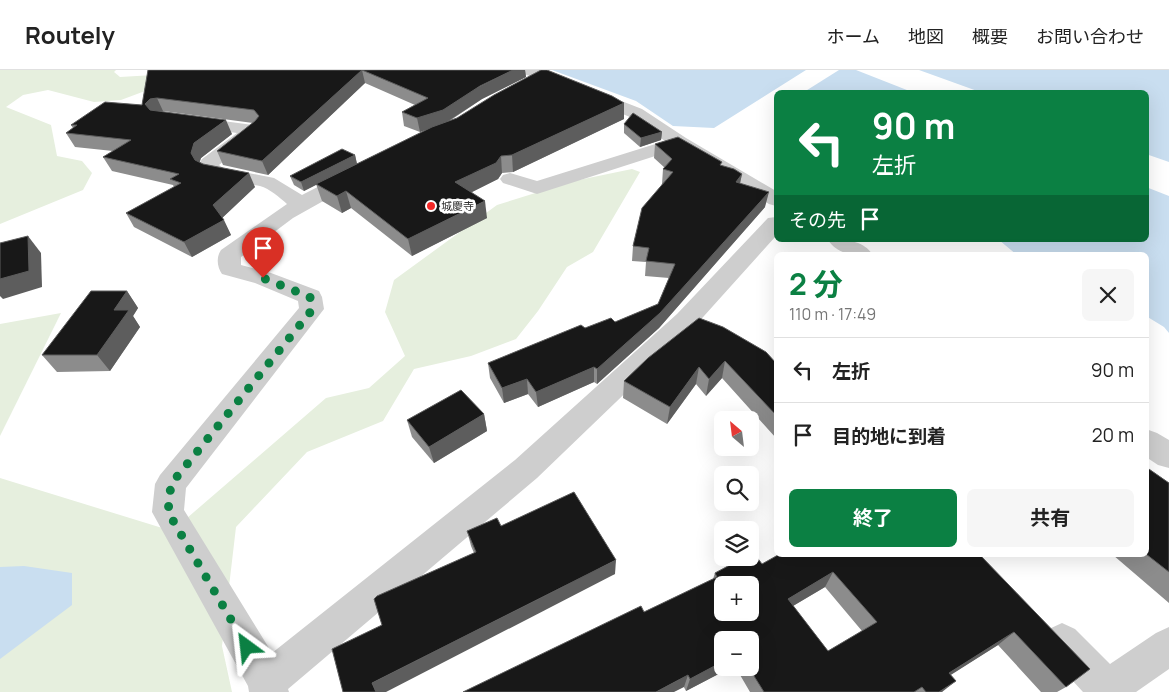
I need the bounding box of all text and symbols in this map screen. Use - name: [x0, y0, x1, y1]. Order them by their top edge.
- text: Routely: [25, 18, 115, 51]
- text: ホーム: [827, 24, 880, 48]
- text: 地図: [908, 24, 944, 48]
- text: 概要: [972, 24, 1008, 48]
- text: お問い合わせ: [1036, 24, 1144, 48]
- text: 90 m: [872, 102, 955, 150]
- icon: left: [789, 110, 854, 175]
- text: 左折: [872, 150, 916, 180]
- place label: 城慶寺: [441, 198, 474, 213]
- marker: 城慶寺: [425, 200, 437, 212]
- icon: arrive: [856, 205, 884, 233]
- text: その先: [789, 207, 846, 233]
- pin: [242, 227, 284, 278]
- icon: arrive: [249, 234, 277, 262]
- text: 2 分: [789, 263, 843, 304]
- button: close: [1082, 269, 1134, 321]
- text: 110 m · 17:49: [789, 303, 876, 325]
- icon: left: [789, 356, 817, 384]
- text: 90 m: [1091, 357, 1134, 383]
- text: 左折: [832, 358, 870, 384]
- north arrow: [714, 411, 759, 456]
- map controls: [714, 411, 759, 676]
- icon: arrive: [789, 421, 817, 449]
- text: 20 m: [1092, 422, 1134, 448]
- text: 目的地に到着: [832, 423, 946, 449]
- button: search: [714, 466, 759, 511]
- button: 終了: [789, 489, 957, 547]
- button: 共有: [967, 489, 1134, 547]
- button: layers: [714, 521, 759, 566]
- button: +: [714, 576, 759, 621]
- position arrow: [220, 620, 272, 672]
- button: −: [714, 631, 759, 676]

